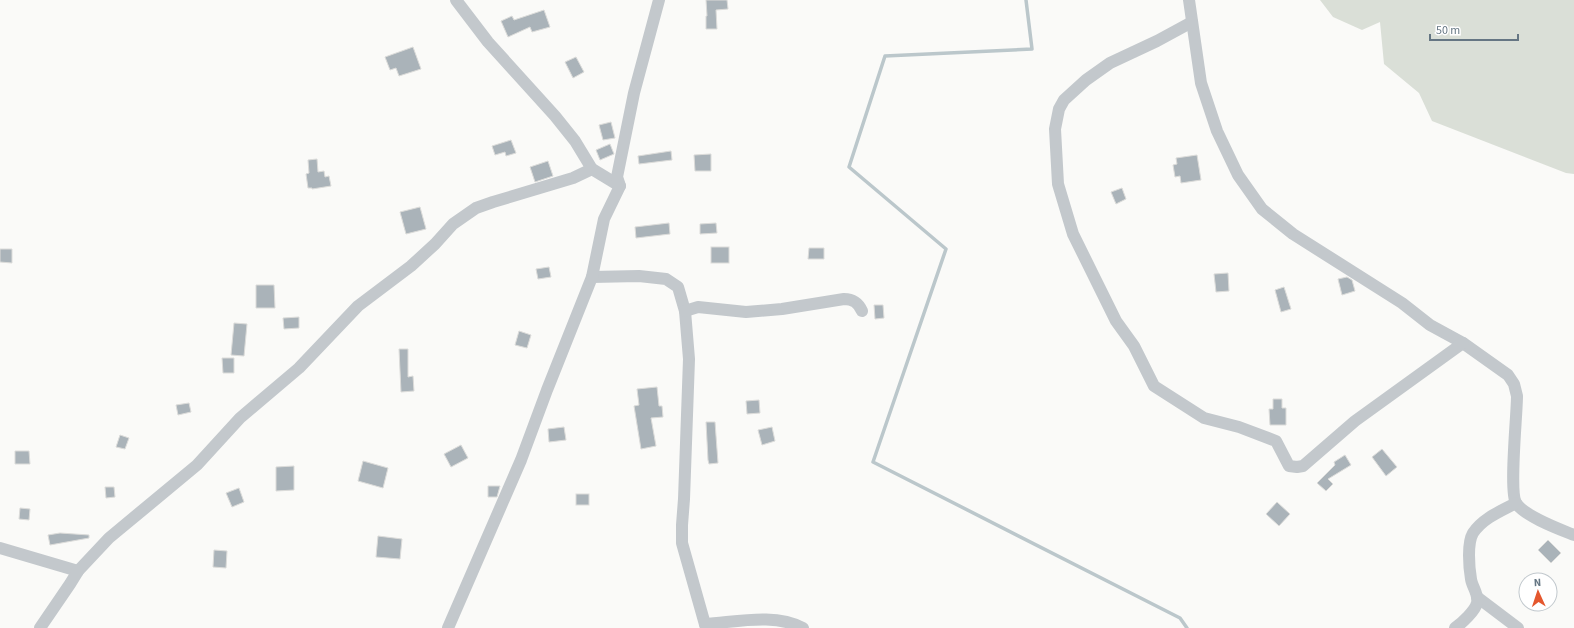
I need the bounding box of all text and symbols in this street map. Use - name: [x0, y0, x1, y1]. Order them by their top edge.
- scale bar: [1430, 16, 1518, 42]
- text: 50 m: [1436, 22, 1460, 39]
- north arrow: [1518, 572, 1558, 612]
- text: N: [1533, 575, 1542, 590]

